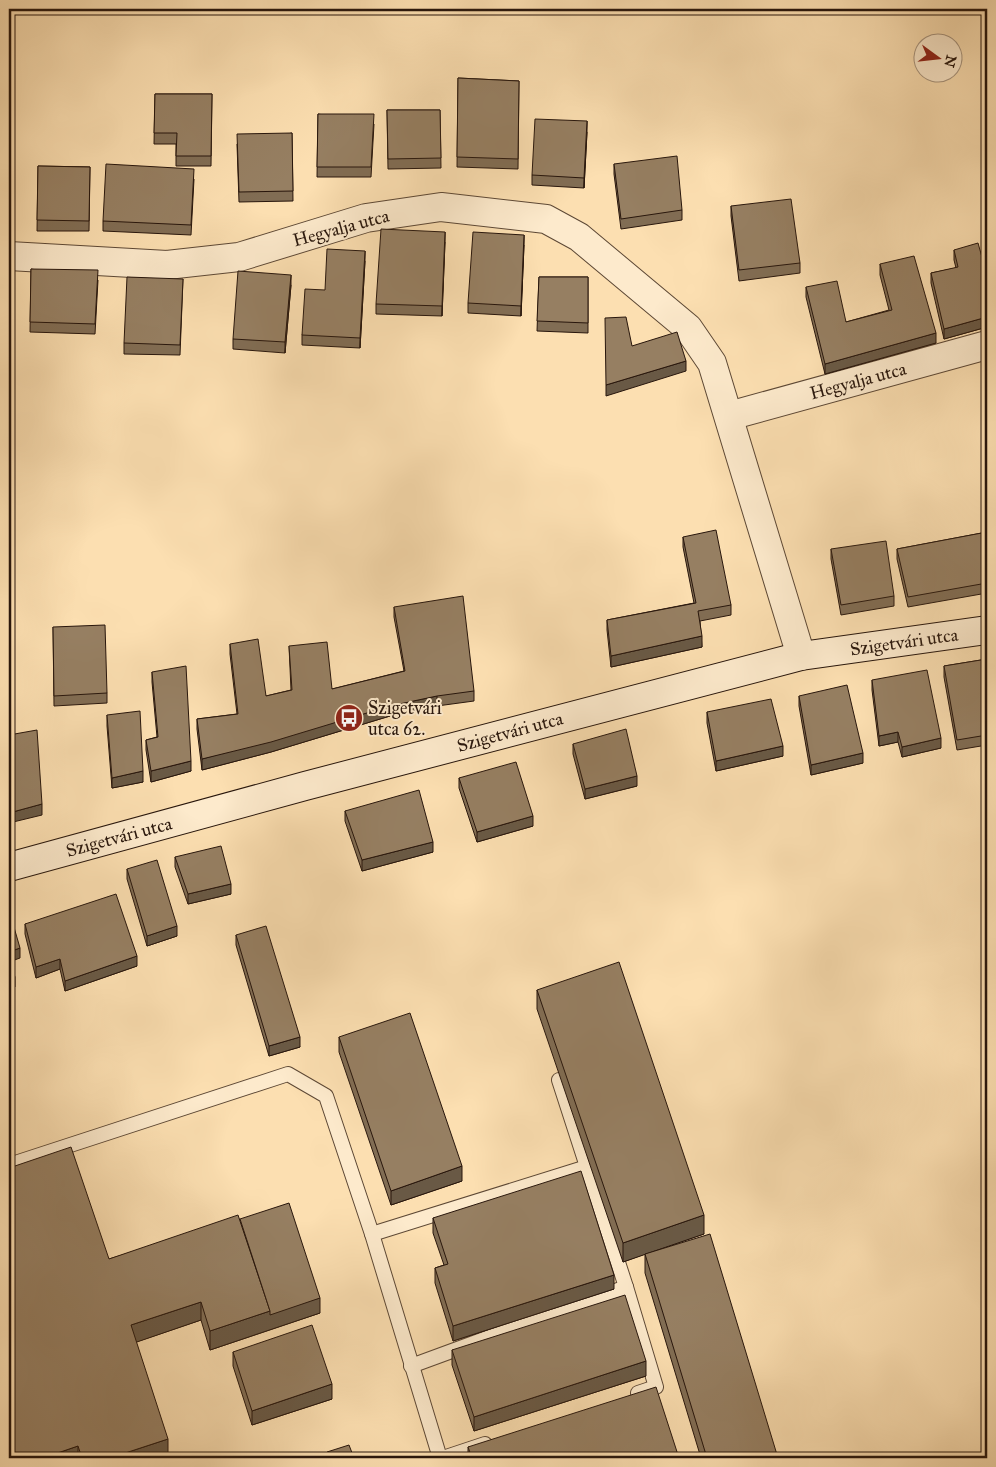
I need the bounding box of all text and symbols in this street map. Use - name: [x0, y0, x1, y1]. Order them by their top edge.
- north arrow: [914, 32, 964, 82]
- text: N: [940, 53, 960, 69]
- street label: Hegyalja utca: [290, 204, 392, 252]
- street label: Hegyalja utca: [807, 357, 909, 405]
- street label: Szigetvári utca: [849, 623, 960, 661]
- place label: Szigetvári utca 62.: [368, 697, 442, 740]
- bus stop icon: Szigetvári utca 62.: [334, 703, 364, 733]
- street label: Szigetvári utca: [455, 707, 566, 758]
- street label: Szigetvári utca: [64, 812, 175, 863]

